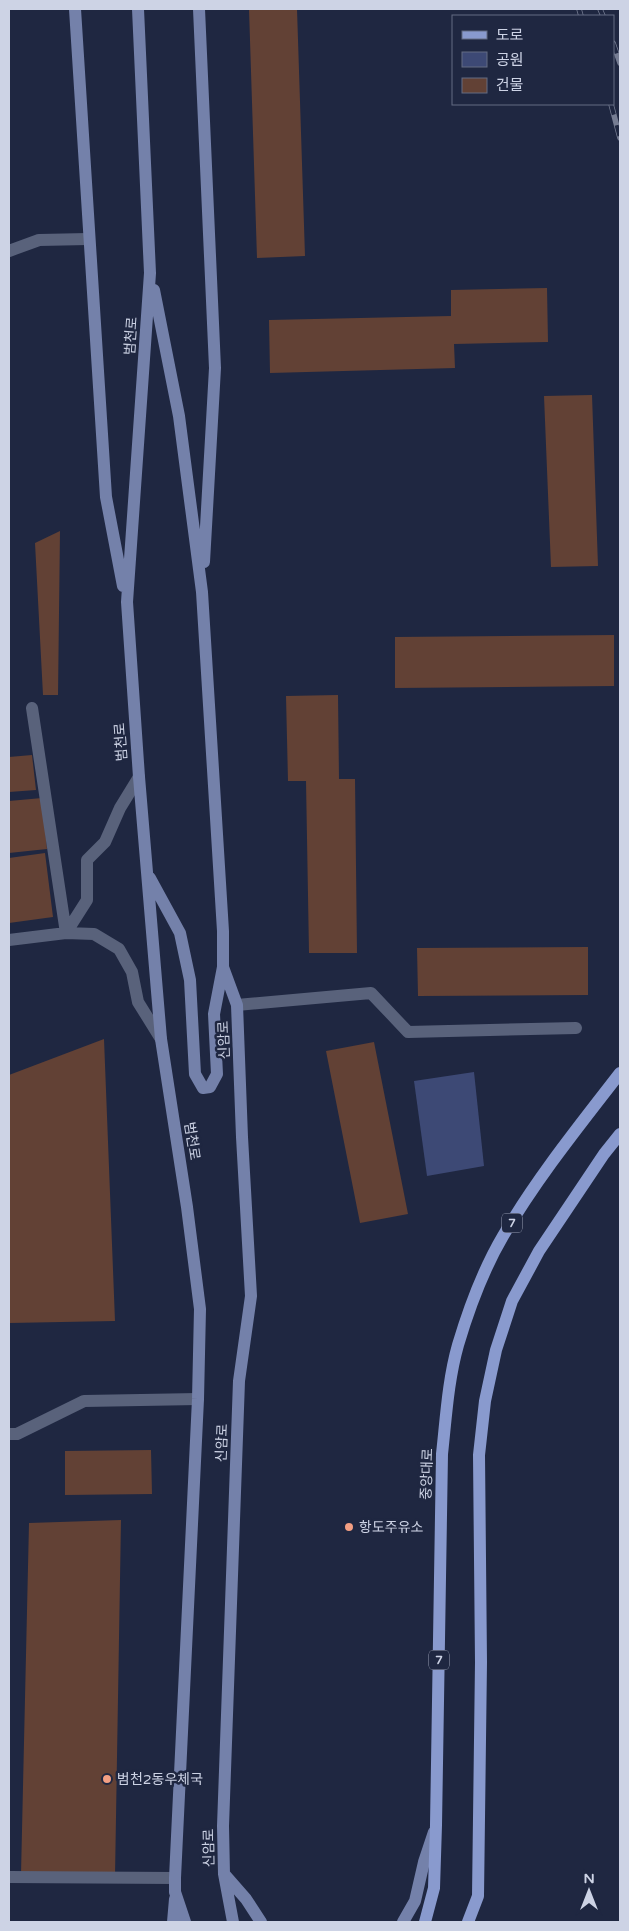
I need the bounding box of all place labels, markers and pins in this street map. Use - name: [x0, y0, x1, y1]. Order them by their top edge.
- place label: 항도주유소: [359, 1519, 424, 1536]
- marker: 항도주유소: [343, 1521, 355, 1533]
- place label: 범천2동우체국: [117, 1771, 203, 1788]
- marker: 범천2동우체국: [101, 1773, 113, 1785]

